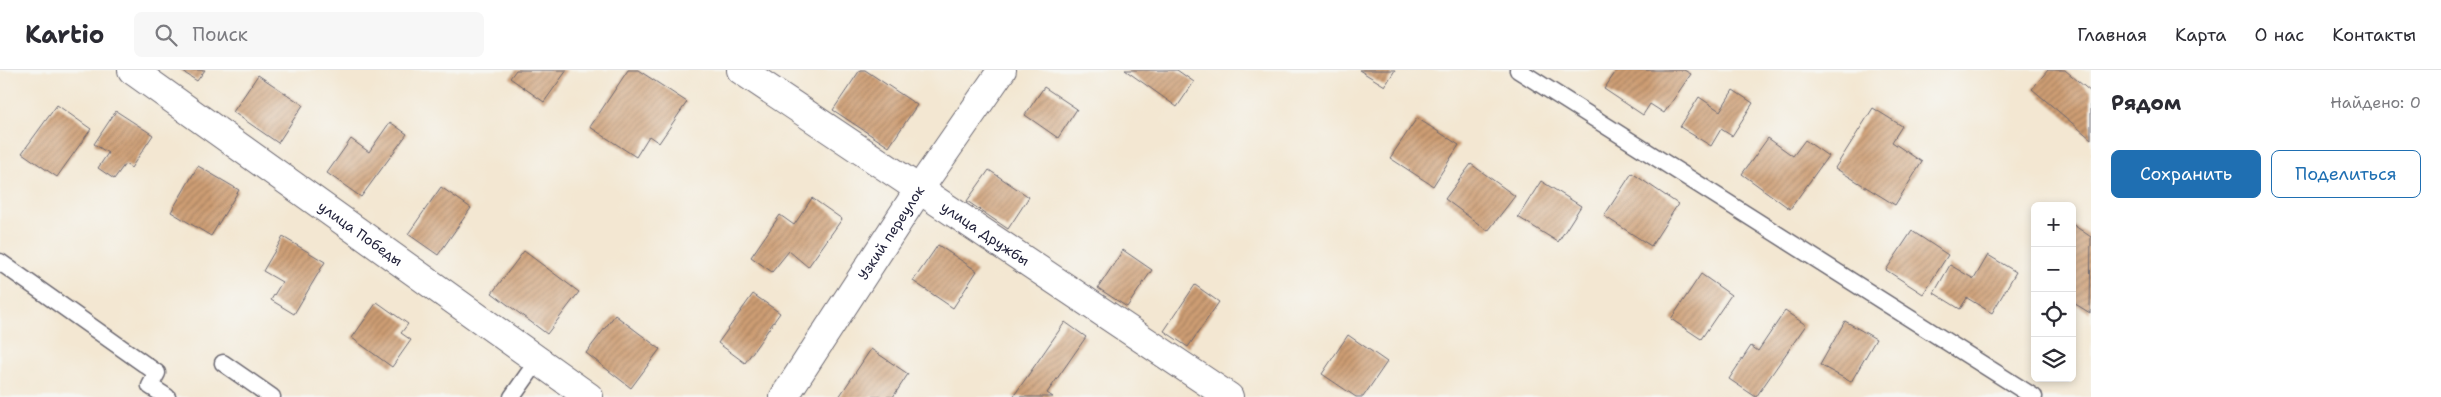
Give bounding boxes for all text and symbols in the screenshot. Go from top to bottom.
search box [134,12,484,57]
text: Kartio [25,19,104,51]
icon: search [152,21,180,49]
text: Поиск [192,22,248,47]
text: Главная [2077,23,2147,47]
text: Карта [2175,23,2227,47]
text: О нас [2255,23,2304,47]
text: Контакты [2332,23,2416,47]
text: Рядом [2111,89,2181,117]
text: Найдено: 0 [2330,92,2421,113]
button: Сохранить [2111,150,2261,198]
button: Поделиться [2271,150,2421,198]
street label: Узкий переулок [854,182,928,283]
street label: улица Победы [315,197,406,270]
street label: улица Дружбы [938,198,1033,270]
map controls [2031,202,2076,382]
button: + [2031,202,2076,247]
button: − [2031,247,2076,292]
button: locate [2031,292,2076,337]
button: layers [2031,337,2076,382]

